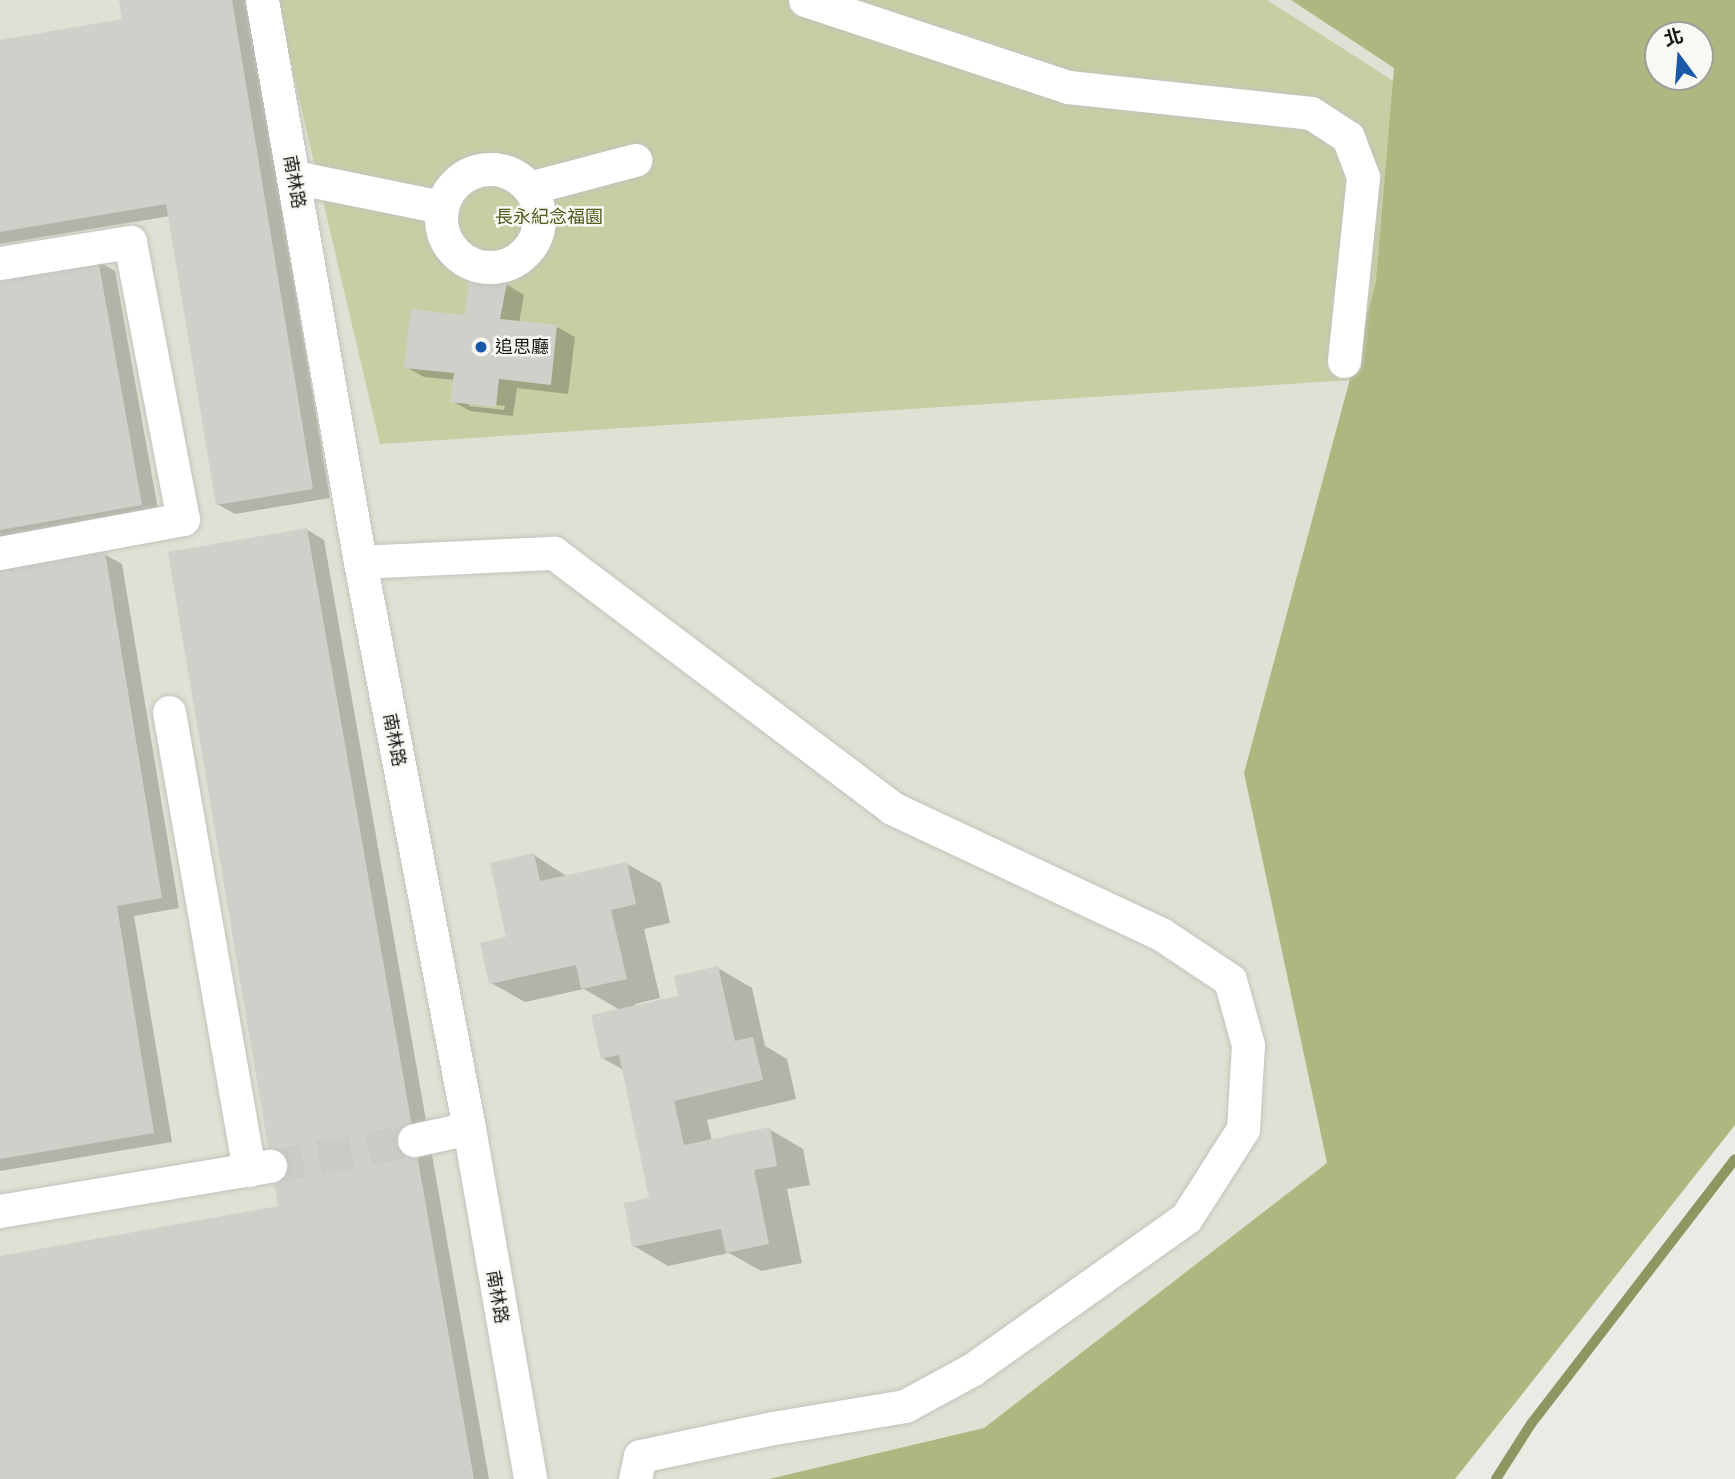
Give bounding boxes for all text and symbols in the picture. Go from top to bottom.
north arrow [1644,21,1714,91]
text: 北 [1661,24,1686,51]
street label: 南林路 [279,154,309,210]
park label: 長永紀念福園 [495,206,603,228]
place label: 追思廳 [495,336,549,358]
marker: 追思廳 [473,339,489,355]
street label: 南林路 [378,711,410,769]
street label: 南林路 [482,1269,512,1325]

